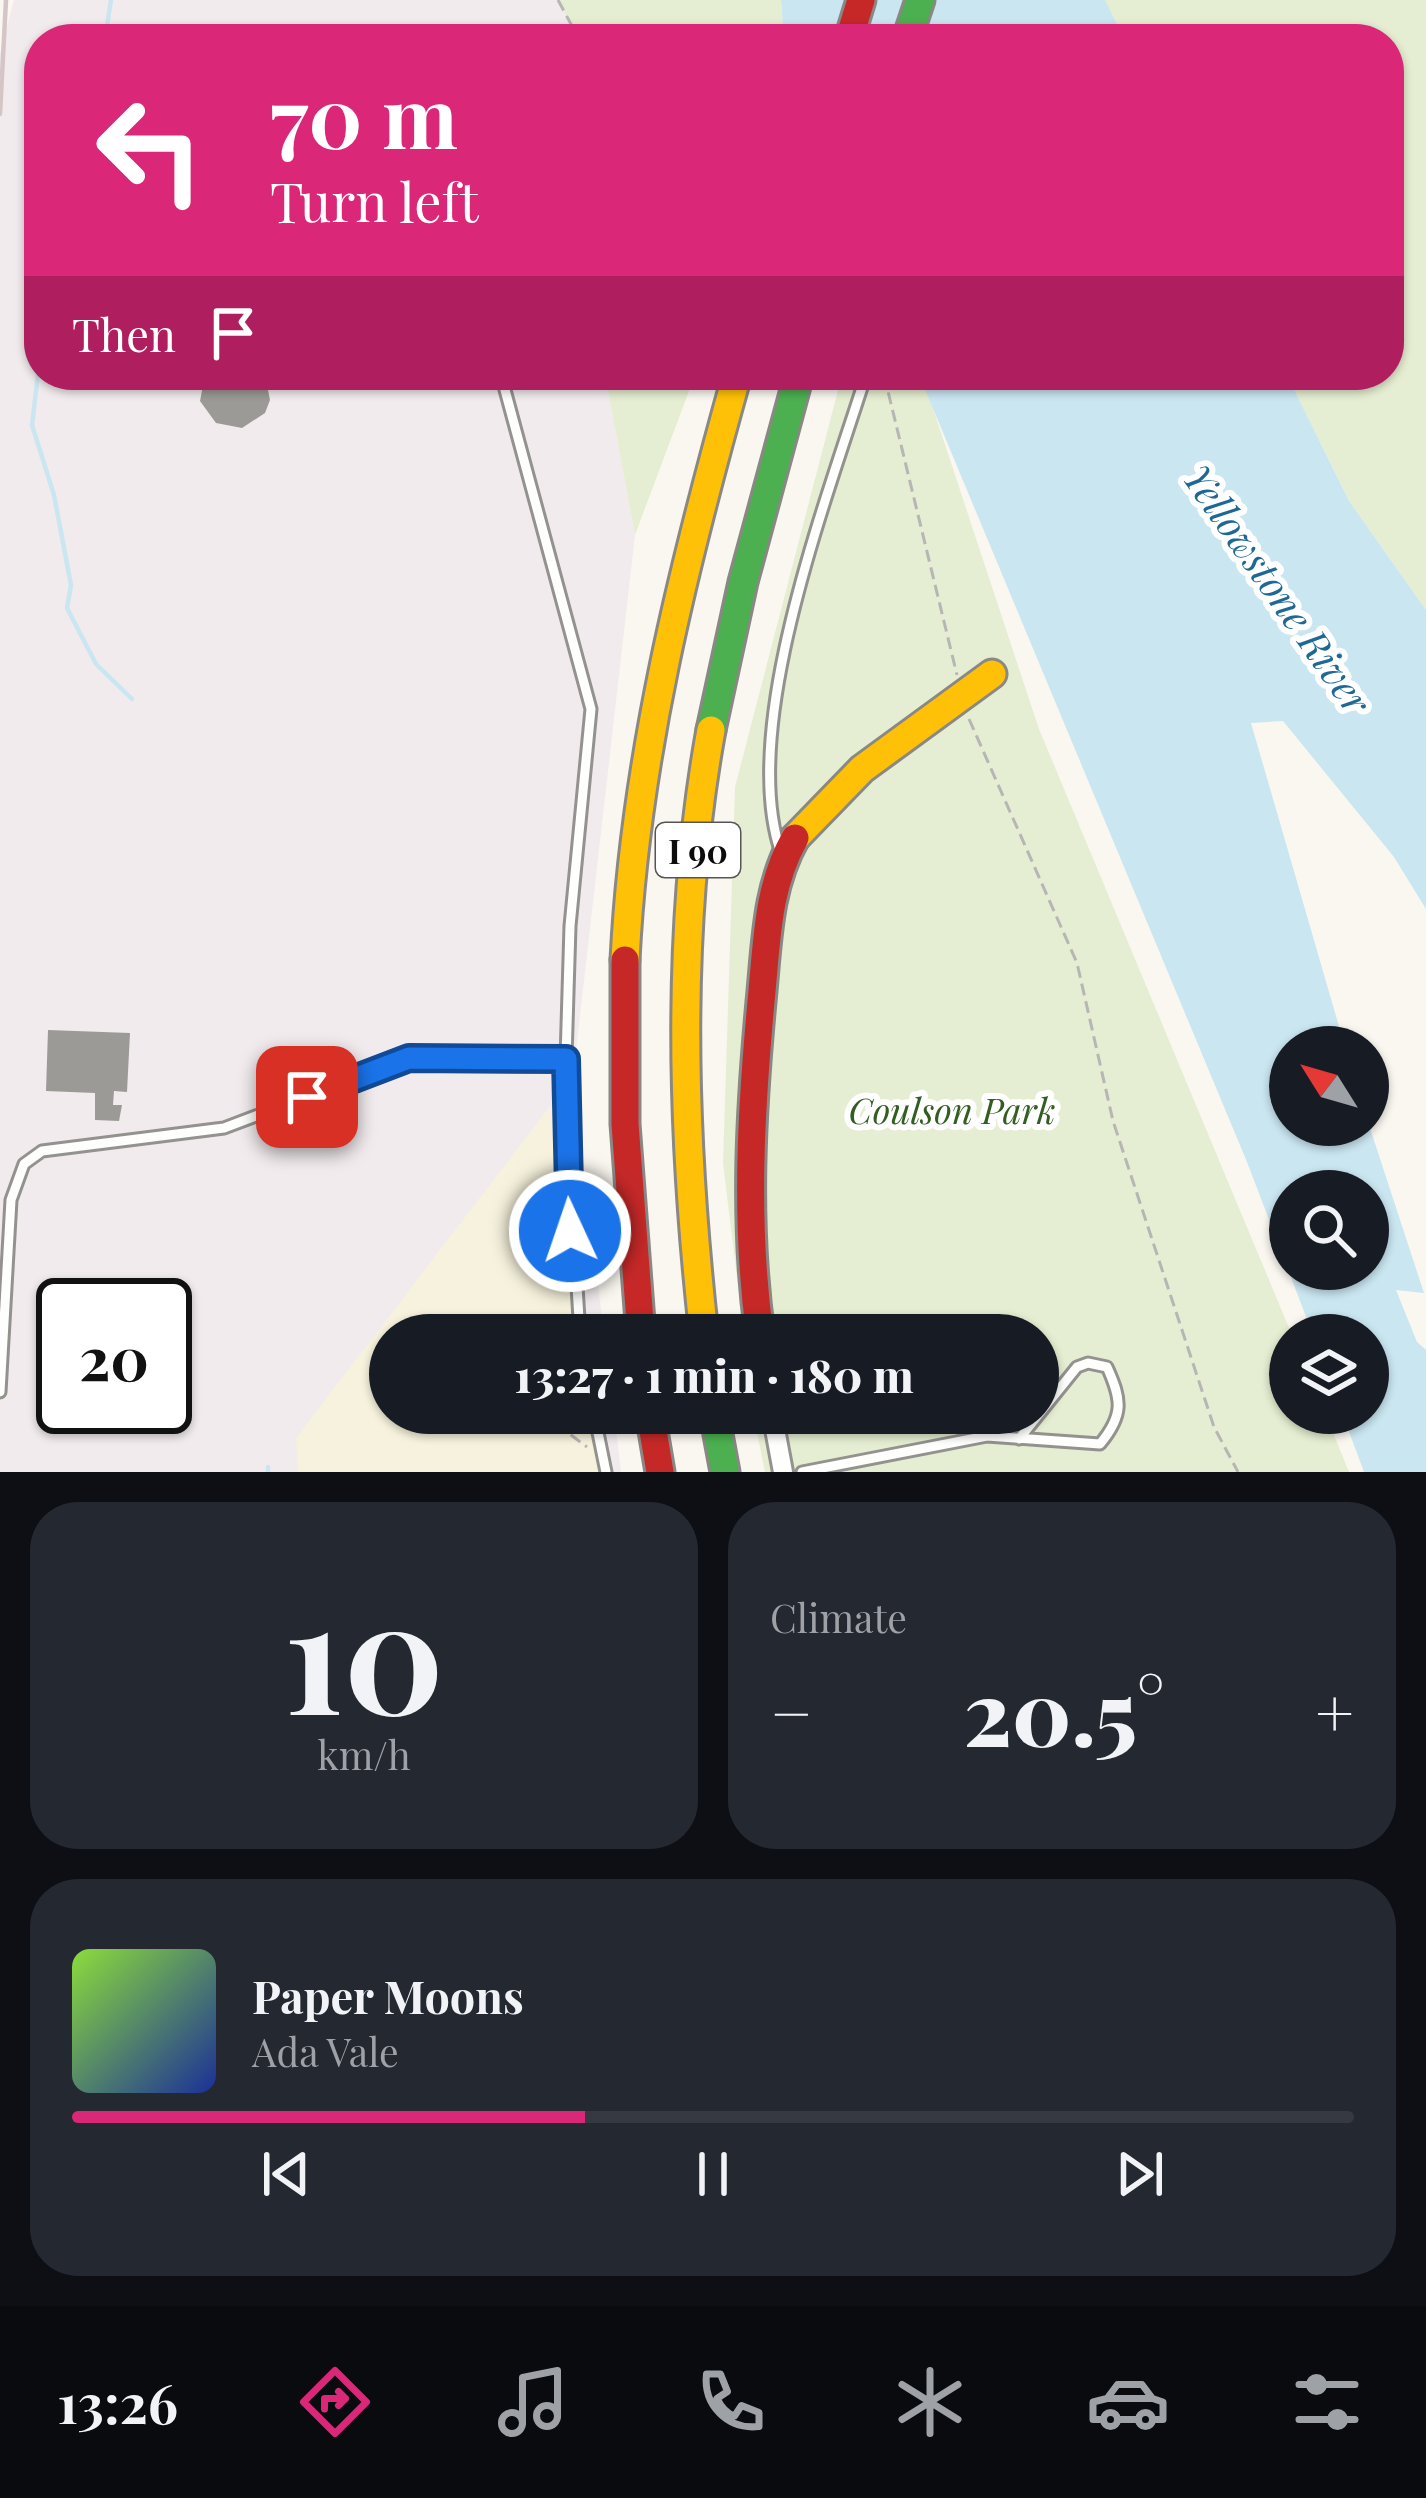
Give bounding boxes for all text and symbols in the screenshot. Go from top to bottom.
text: 70 m [270,58,458,170]
icon: left [72,72,228,228]
text: Turn left [270,165,479,237]
icon: arrive [200,300,266,366]
text: Then [72,303,176,363]
water label: Yellowstone River [1172,453,1384,724]
road number: I 90 [656,823,740,877]
north arrow [1269,1026,1389,1146]
map controls [1269,1026,1389,1434]
pin [256,1046,358,1148]
icon: arrive [274,1064,340,1130]
park label: Coulson Park [849,1085,1055,1133]
position arrow [507,1168,633,1294]
button: search [1269,1170,1389,1290]
speed limit sign: 20 [36,1278,192,1434]
button: layers [1269,1314,1389,1434]
text: 13:27 · 1 min · 180 m [514,1344,914,1404]
text: 10 [284,1546,444,1754]
text: Climate [770,1591,907,1643]
text: 20.5° [964,1650,1164,1770]
text: − [770,1667,813,1755]
text: + [1315,1667,1354,1755]
text: km/h [317,1728,411,1780]
text: Paper Moons [252,1965,524,2025]
text: Ada Vale [252,2025,399,2077]
icon: previous [253,2141,319,2207]
icon: pause [680,2141,746,2207]
icon: next [1107,2141,1173,2207]
icon: directions [293,2360,377,2444]
icon: music [491,2360,575,2444]
icon: phone [689,2360,773,2444]
icon: climate [888,2360,972,2444]
icon: car [1086,2360,1170,2444]
icon: filters [1285,2360,1369,2444]
text: 13:26 [57,2366,178,2438]

